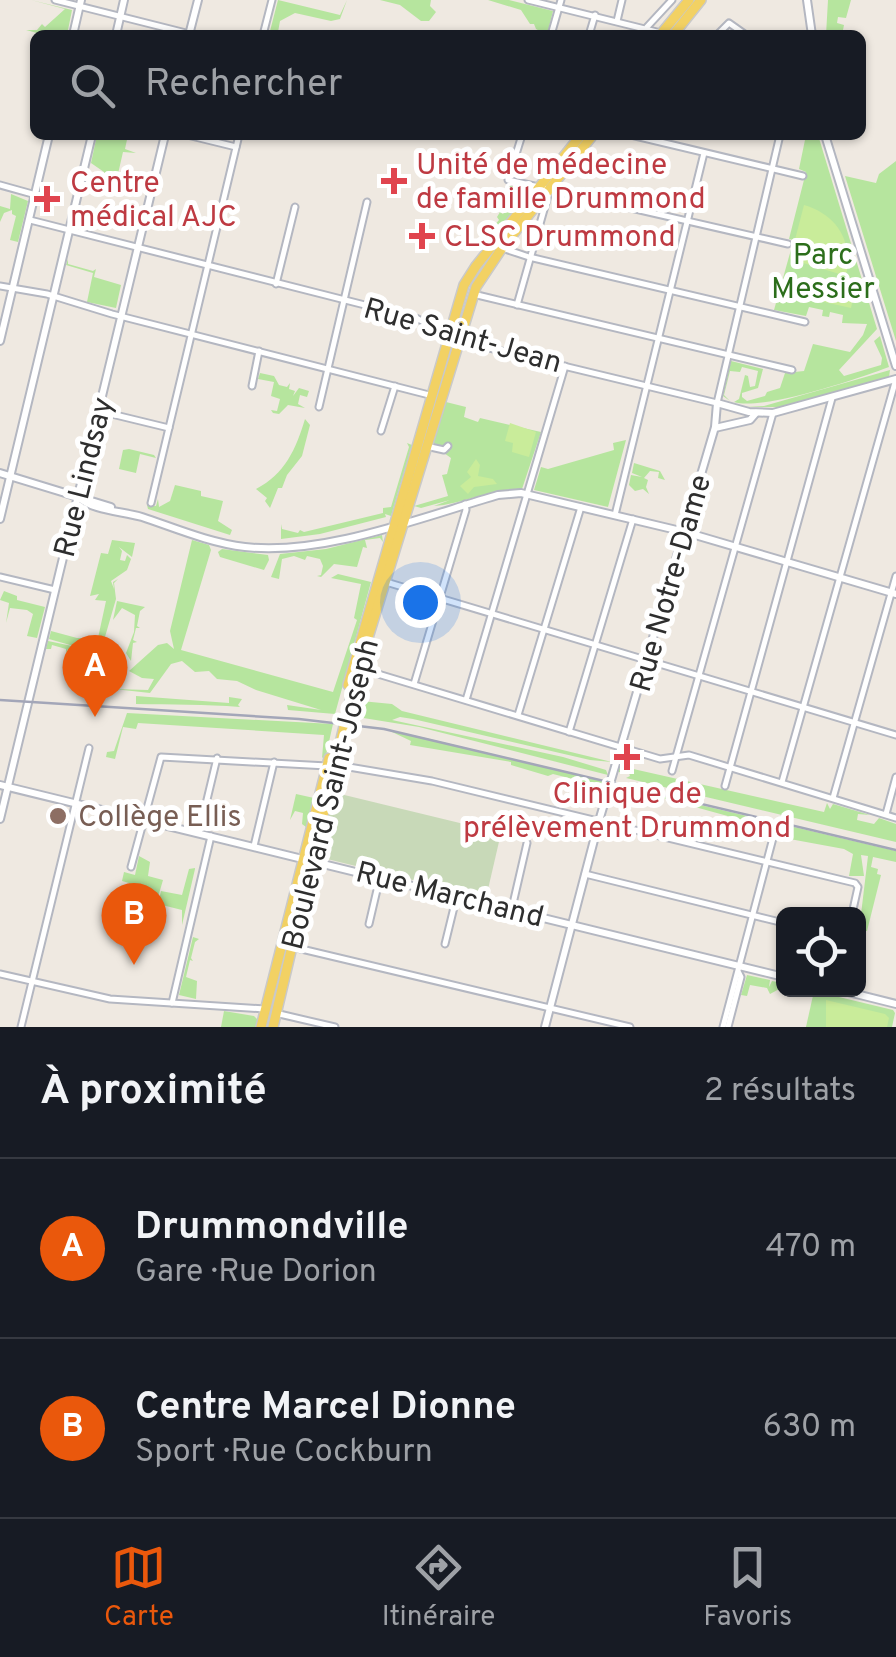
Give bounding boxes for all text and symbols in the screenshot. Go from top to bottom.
search box [30,30,866,140]
icon: search [65,58,120,113]
text: Rechercher [145,61,343,110]
place label: Unité de médecine de famille Drummond [416,148,706,219]
place label: Centre médical AJC [70,166,237,237]
marker: Unité de médecine de famille Drummond [381,168,407,194]
marker: Centre médical AJC [34,186,60,212]
place label: CLSC Drummond [444,220,676,257]
marker: CLSC Drummond [409,223,435,249]
park label: Parc Messier [771,238,875,309]
street label: Rue Saint-Jean [359,291,566,383]
street label: Rue Lindsay [48,394,123,561]
street label: Rue Notre-Dame [624,471,721,697]
your location [395,577,446,628]
pin: A [62,634,128,717]
street label: Boulevard Saint-Joseph [276,635,389,954]
marker: Clinique de prélèvement Drummond [614,744,640,770]
place label: Clinique de prélèvement Drummond [463,777,791,848]
place label: Collège Ellis [78,800,241,837]
marker: Collège Ellis [47,805,69,827]
street label: Rue Marchand [352,855,547,938]
pin: B [102,882,166,965]
map controls [776,907,866,997]
button: locate [776,907,866,997]
text: À proximité [40,1066,267,1119]
text: 2 résultats [704,1072,856,1112]
text: Drummondville [135,1204,408,1253]
text: A [61,1228,84,1268]
text: 470 m [766,1228,856,1268]
text: Gare · Rue Dorion [135,1253,377,1293]
text: Centre Marcel Dionne [135,1384,516,1433]
text: B [61,1408,84,1448]
text: 630 m [763,1408,856,1448]
text: Sport · Rue Cockburn [135,1433,433,1473]
tab: Carte [104,1540,174,1636]
tab: Itinéraire [382,1540,495,1636]
tab: Favoris [703,1540,792,1636]

